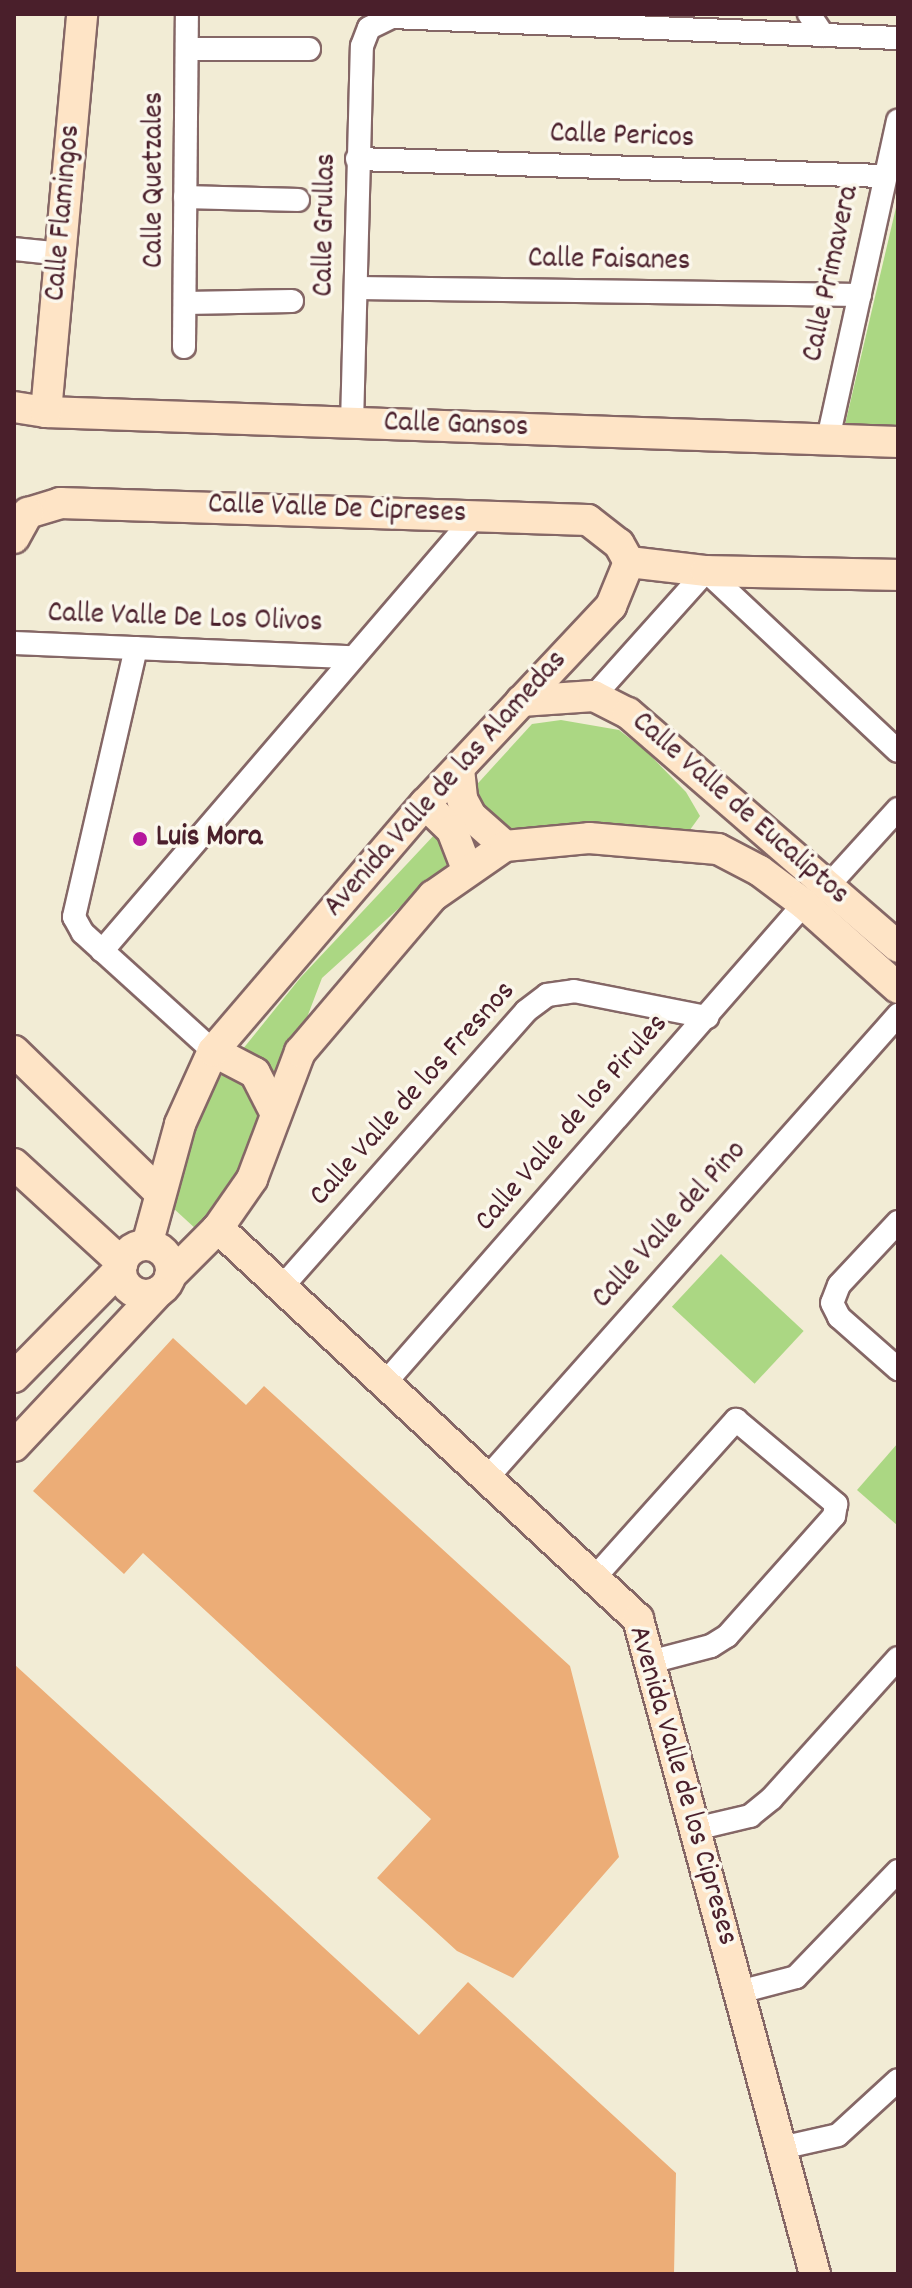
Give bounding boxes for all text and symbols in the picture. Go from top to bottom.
street label: Calle Quetzales [138,92,174,268]
street label: Calle Pericos [549,117,695,159]
street label: Calle Flamingos [39,123,91,303]
street label: Calle Grullas [308,153,346,297]
street label: Calle Primavera [797,183,869,365]
street label: Calle Faisanes [527,243,691,281]
street label: Calle Gansos [383,406,529,448]
street label: Calle Valle De Cipreses [207,488,467,534]
street label: Calle Valle De Los Olivos [47,597,323,643]
street label: Avenida Valle de las Alamedas [318,644,576,926]
street label: Calle Valle de Eucaliptos [623,706,855,914]
place label: Luis Mora [156,821,262,857]
marker: Luis Mora [131,830,149,848]
street label: Calle Valle de los Fresnos [303,975,525,1215]
street label: Calle Valle de los Pirules [469,1008,677,1240]
street label: Calle Valle del Pino [586,1135,756,1317]
street label: Avenida Valle de los Cipreses [618,1622,744,1950]

